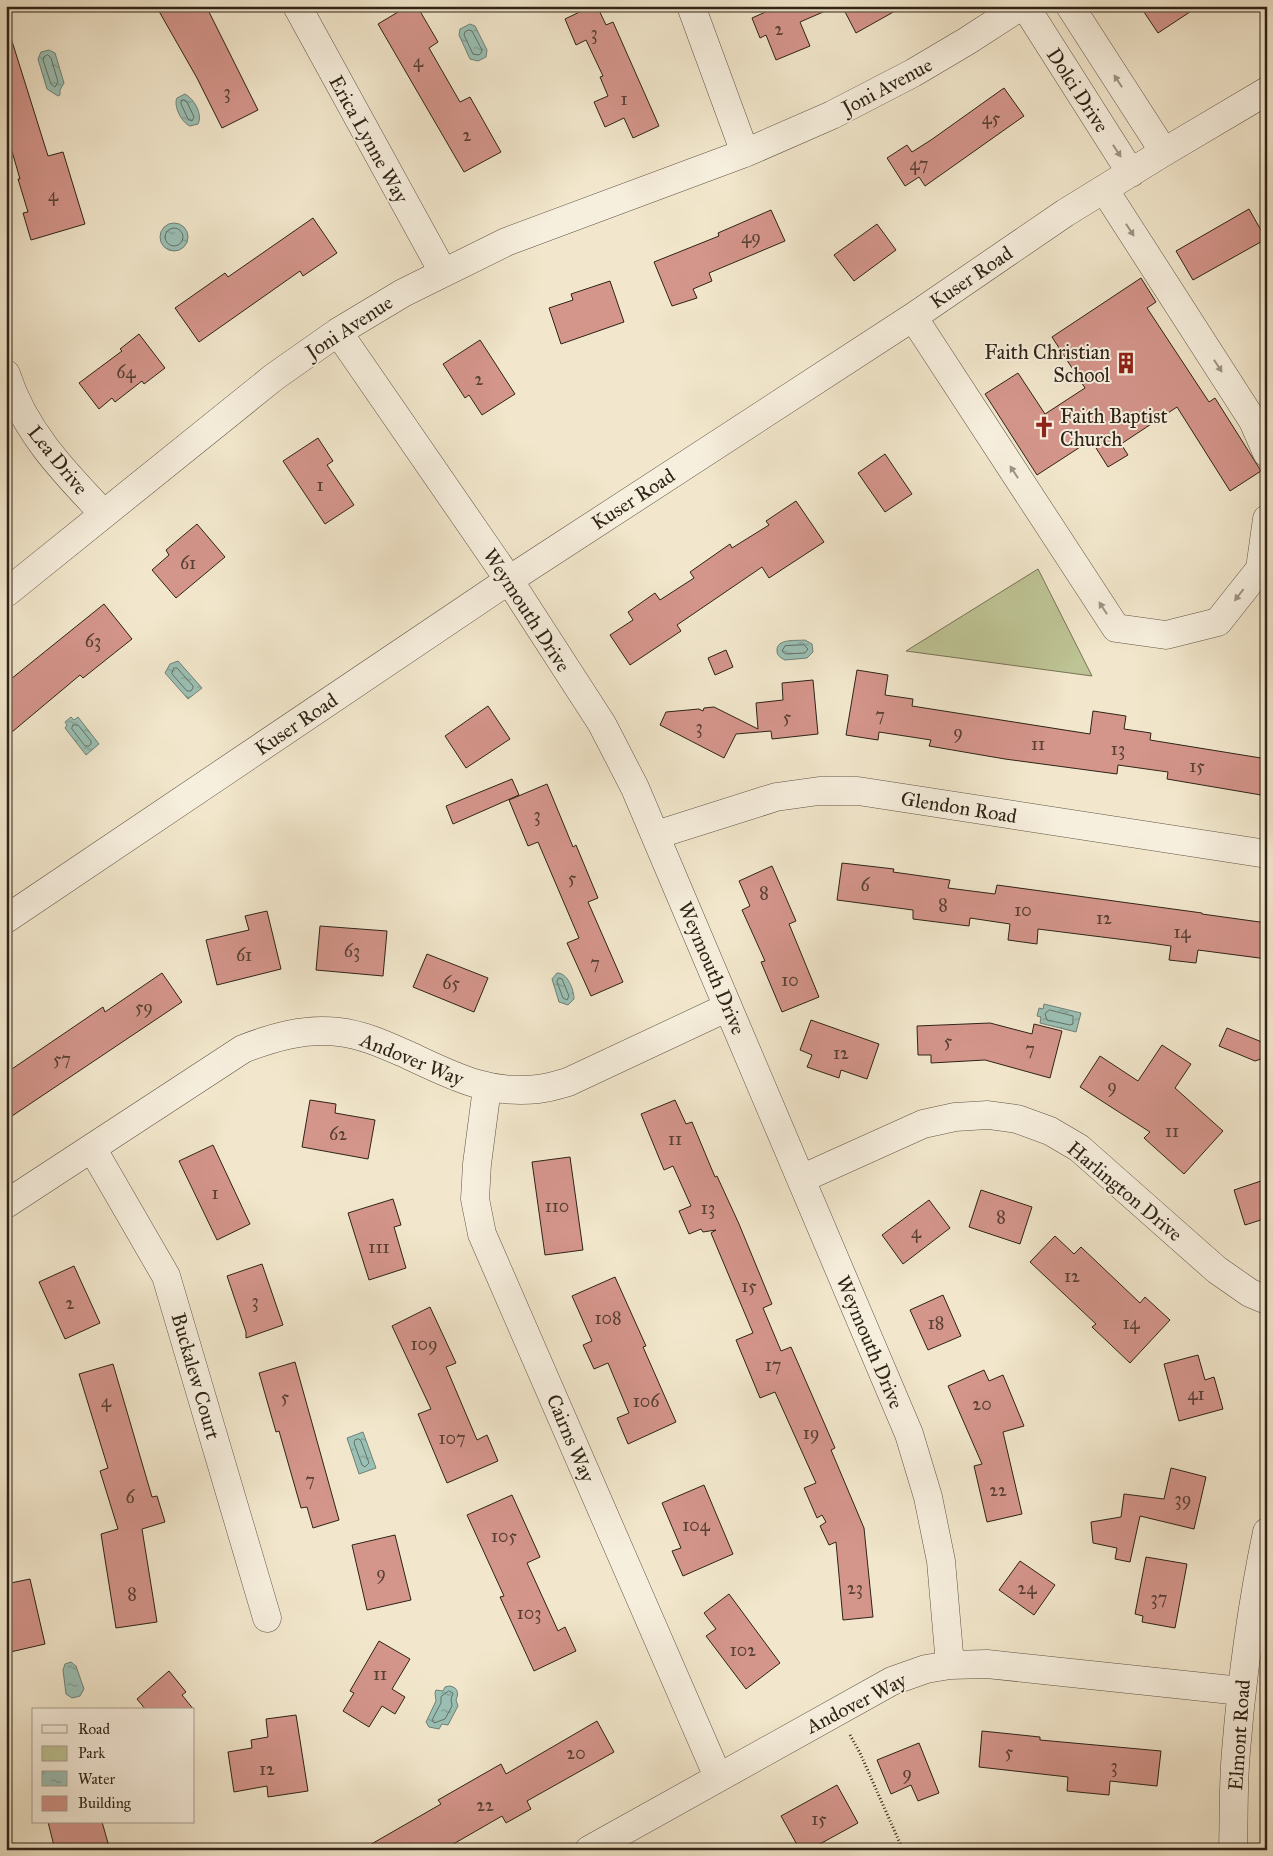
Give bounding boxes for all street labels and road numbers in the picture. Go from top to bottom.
street label: Dolci Drive [1042,43,1114,137]
street label: Joni Avenue [836,52,937,122]
street label: Erica Lynne Way [324,71,414,208]
street label: Kuser Road [925,241,1017,313]
street label: Joni Avenue [299,290,397,366]
street label: Lea Drive [23,421,93,499]
street label: Kuser Road [587,463,679,535]
street label: Weymouth Drive [478,544,576,676]
street label: Kuser Road [250,688,342,760]
street label: Glendon Road [899,786,1019,828]
street label: Weymouth Drive [673,898,751,1038]
street label: Andover Way [356,1027,468,1091]
street label: Harlington Drive [1062,1136,1187,1247]
street label: Weymouth Drive [831,1272,909,1412]
street label: Buckalew Court [167,1310,225,1442]
street label: Cairns Way [542,1390,600,1486]
street label: Andover Way [801,1667,911,1739]
street label: Elmont Road [1223,1679,1255,1791]

